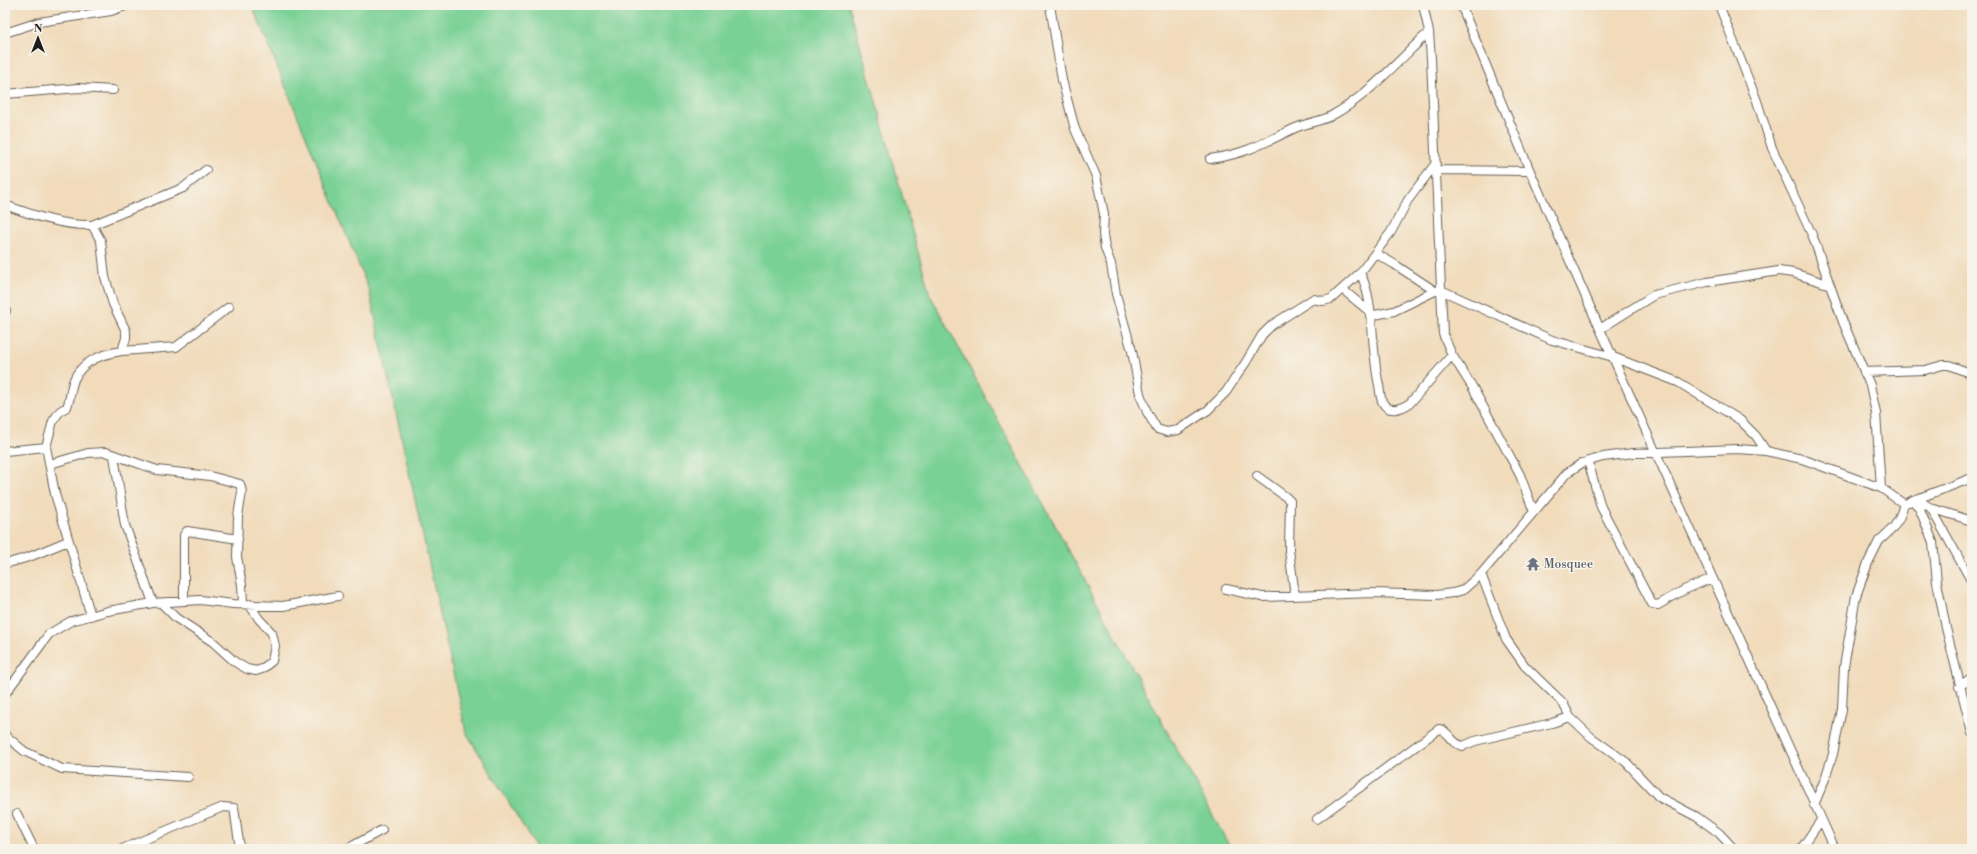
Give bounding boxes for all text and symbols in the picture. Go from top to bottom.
north arrow [18,18,58,58]
text: N [34,22,43,36]
temple icon: Mosquee [1525,556,1541,572]
place label: Mosquee [1544,557,1593,572]

